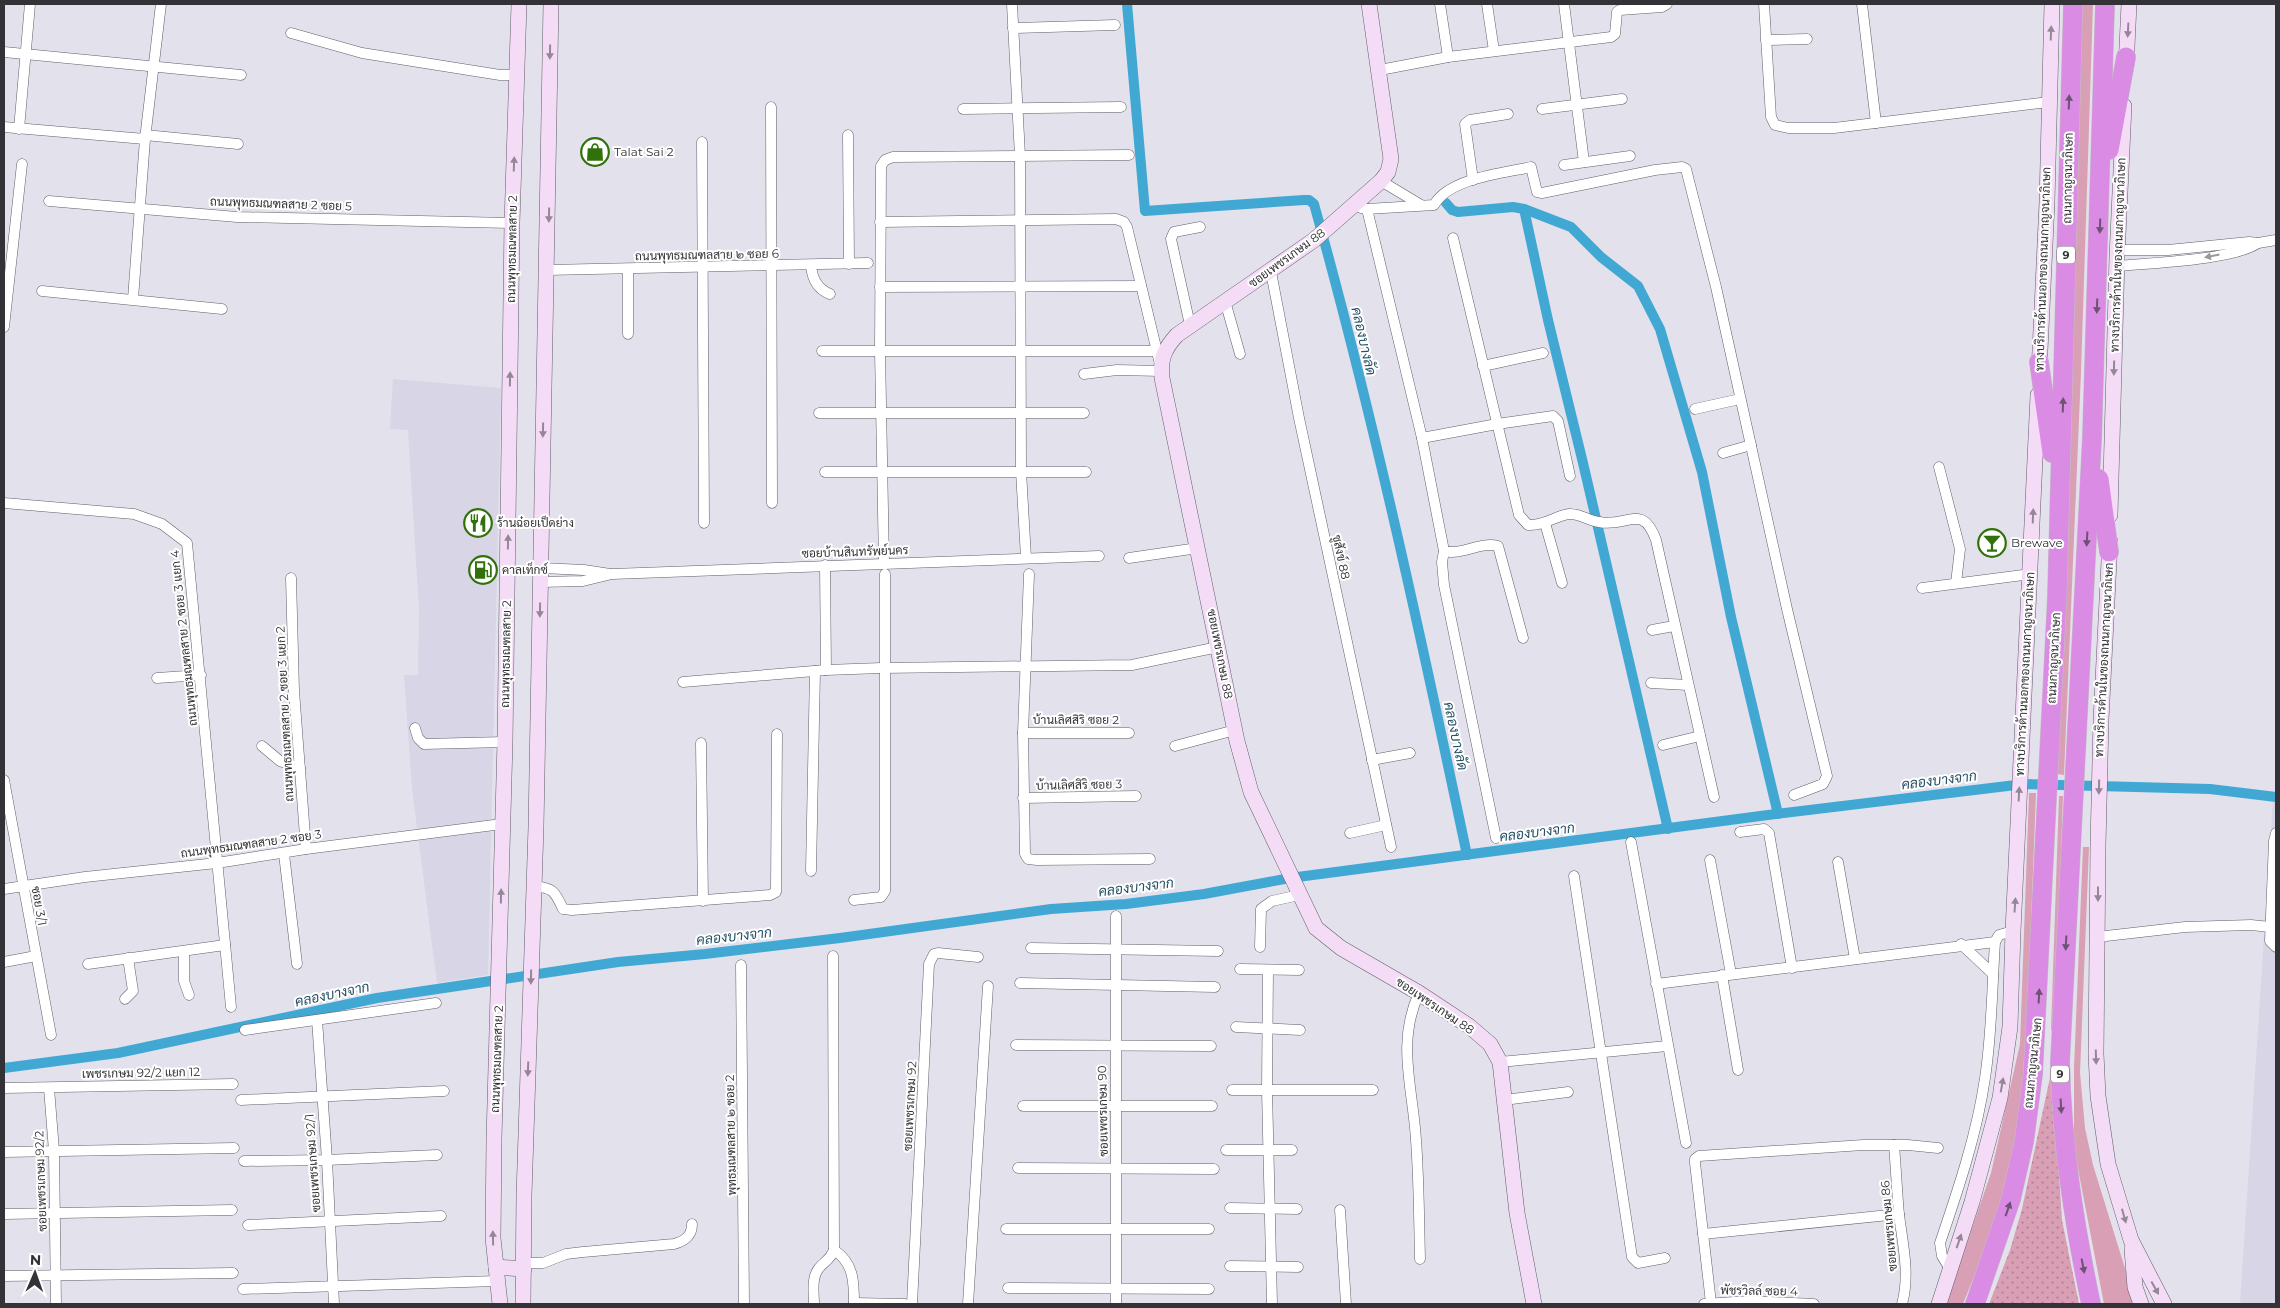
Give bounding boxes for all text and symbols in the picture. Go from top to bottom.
one-way arrow [2123,23,2131,39]
one-way arrow [2047,25,2055,41]
one-way arrow [546,45,554,61]
one-way arrow [2066,94,2074,110]
street label: ถนนกาญจนาภิเษก [2059,132,2076,224]
shop icon: Talat Sai 2 [580,137,610,167]
place label: Talat Sai 2 [614,144,674,159]
one-way arrow [510,156,518,172]
street label: ทางบริการด้านในของถนนกาญจนาภิเษก [2107,157,2128,353]
street label: ทางบริการด้านนอกของถนนกาญจนาภิเษก [2031,167,2054,371]
street label: ถนนพุทธมณฑลสาย 2 ซอย 5 [210,194,352,215]
street label: ถนนพุทธมณฑลสาย 2 [503,195,522,303]
one-way arrow [544,207,552,223]
one-way arrow [2095,219,2103,235]
street label: ซอยเพชรเกษม 88 [1245,224,1328,291]
street label: ถนนพุทธมณฑลสาย ๒ ซอย 6 [635,246,779,265]
road number: 9 [2057,246,2075,264]
one-way arrow [2204,252,2219,260]
one-way arrow [2093,298,2101,314]
water label: คลองบางลัด [1347,305,1381,377]
one-way arrow [2109,360,2117,376]
one-way arrow [506,371,514,387]
one-way arrow [2059,397,2067,413]
one-way arrow [539,422,547,438]
restaurant icon: ร้านฉ๋อยเป็ดย่าง [463,508,493,538]
one-way arrow [2029,508,2037,524]
place label: ร้านฉ๋อยเป็ดย่าง [497,515,574,530]
bar icon: Brewave [1977,528,2007,558]
one-way arrow [2082,532,2090,548]
one-way arrow [504,533,512,549]
street label: ชูสังข์ 88 [1328,533,1354,581]
place label: Brewave [2011,535,2063,550]
street label: ซอยบ้านสินทรัพย์นคร [801,542,909,561]
street label: ถนนพุทธมณฑลสาย 2 ซอย 3 แยก 4 [167,549,202,727]
fuel station icon: คาลเท็กซ์ [468,555,498,585]
place label: คาลเท็กซ์ [502,561,548,577]
street label: ทางบริการด้านในของถนนกาญจนาภิเษก [2091,562,2116,758]
street label: ทางบริการด้านนอกของถนนกาญจนาภิเษก [2012,572,2037,776]
street label: ถนนพุทธมณฑลสาย 2 [497,600,516,708]
one-way arrow [536,602,544,618]
street label: ซอยเพชรเกษม 88 [1204,608,1237,700]
street label: ถนนกาญจนาภิเษก [2044,612,2063,704]
street label: ถนนพุทธมณฑลสาย 2 ซอย 3 แยก 2 [272,626,299,802]
water label: คลองบางลัด [1440,700,1472,772]
street label: บ้านเลิศสิริ ซอย 2 [1033,712,1119,727]
water label: คลองบางจาก [1900,766,1978,794]
street label: บ้านเลิศสิริ ซอย 3 [1036,776,1122,793]
one-way arrow [2095,779,2103,795]
one-way arrow [2016,786,2024,802]
water label: คลองบางจาก [1498,818,1576,846]
street label: ถนนพุทธมณฑลสาย 2 ซอย 3 [180,826,323,863]
water label: คลองบางจาก [1097,873,1175,901]
street label: ซอย 3/1 [29,885,50,927]
one-way arrow [2094,886,2102,902]
one-way arrow [497,888,505,904]
one-way arrow [2011,897,2019,913]
water label: คลองบางจาก [695,923,773,949]
one-way arrow [2062,936,2070,952]
one-way arrow [527,969,535,985]
street label: ซอยเพชรเกษม 88 [1393,974,1478,1038]
water label: คลองบางจาก [293,977,371,1011]
one-way arrow [2035,988,2043,1004]
street label: ถนนพุทธมณฑลสาย 2 [487,1005,508,1113]
street label: ถนนกาญจนาภิเษก [2020,1017,2045,1109]
one-way arrow [2092,1049,2100,1065]
street label: ซอยเพชรเกษม 92 [900,1060,919,1151]
one-way arrow [524,1061,532,1077]
street label: เพชรเกษม 92/2 แยก 12 [82,1064,200,1081]
street label: ซอยเพชรเกษม 90 [1094,1065,1111,1157]
road number: 9 [2051,1066,2069,1082]
street label: พุทธมณฑลสาย ๒ ซอย 2 [722,1074,741,1196]
one-way arrow [1999,1076,2007,1092]
one-way arrow [2057,1098,2065,1114]
street label: ซอยเพชรเกษม 92/1 [302,1113,323,1213]
street label: ซอยเพชรเกษม 92/2 [31,1130,50,1232]
street label: ซอยเพชรเกษม 86 [1877,1180,1900,1272]
one-way arrow [2005,1201,2012,1216]
one-way arrow [2120,1208,2128,1223]
one-way arrow [489,1230,497,1246]
one-way arrow [1956,1234,1963,1249]
north arrow [10,1248,60,1298]
text: N [29,1251,41,1269]
one-way arrow [2079,1259,2087,1274]
one-way arrow [2151,1281,2159,1295]
street label: พัชรวิลล์ ซอย 4 [1720,1282,1798,1299]

